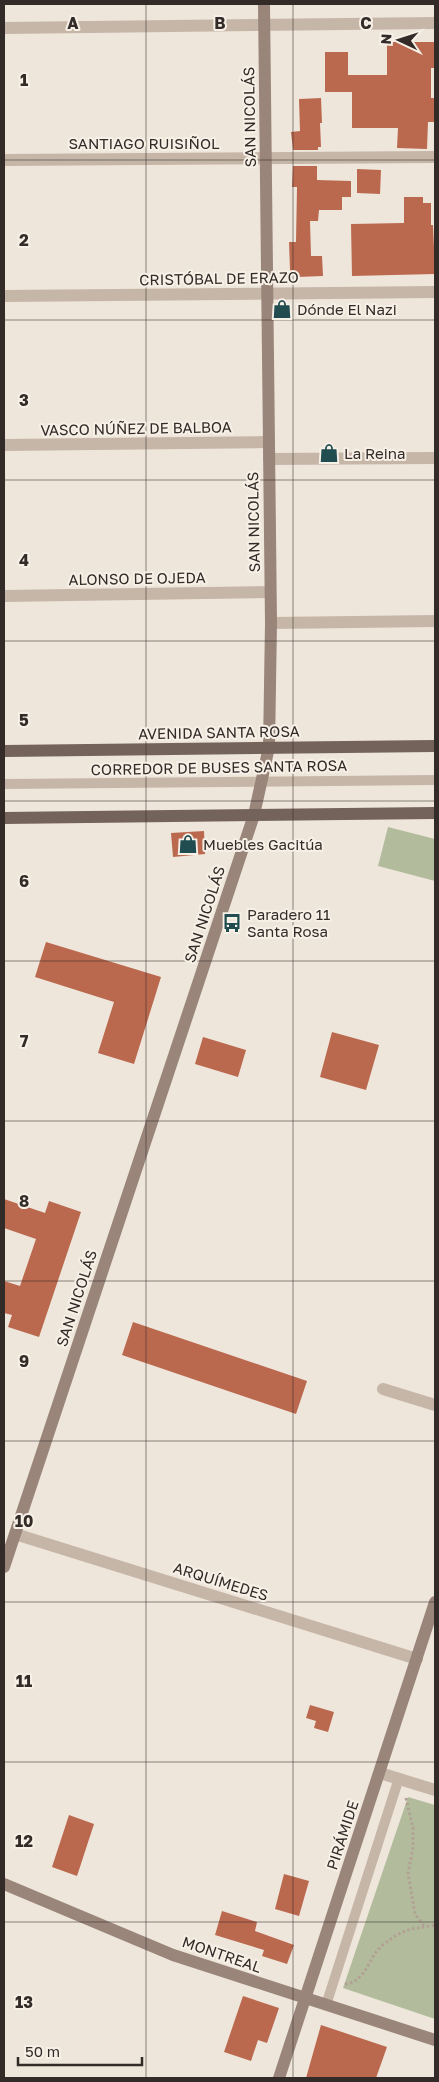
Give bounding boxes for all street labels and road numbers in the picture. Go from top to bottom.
street label: SAN NICOLÁS [239,67,259,167]
street label: SANTIAGO RUISIÑOL [68,134,220,152]
street label: CRISTÓBAL DE ERAZO [139,268,299,288]
street label: VASCO NÚÑEZ DE BALBOA [40,417,232,439]
street label: SAN NICOLÁS [243,472,263,572]
street label: ALONSO DE OJEDA [68,568,206,588]
street label: AVENIDA SANTA ROSA [138,722,300,742]
street label: CORREDOR DE BUSES SANTA ROSA [91,756,347,778]
street label: SAN NICOLÁS [180,863,228,965]
street label: SAN NICOLÁS [52,1247,100,1349]
street label: ARQUÍMEDES [171,1558,271,1604]
street label: PIRÁMIDE [322,1798,362,1872]
street label: MONTREAL [180,1932,264,1976]

